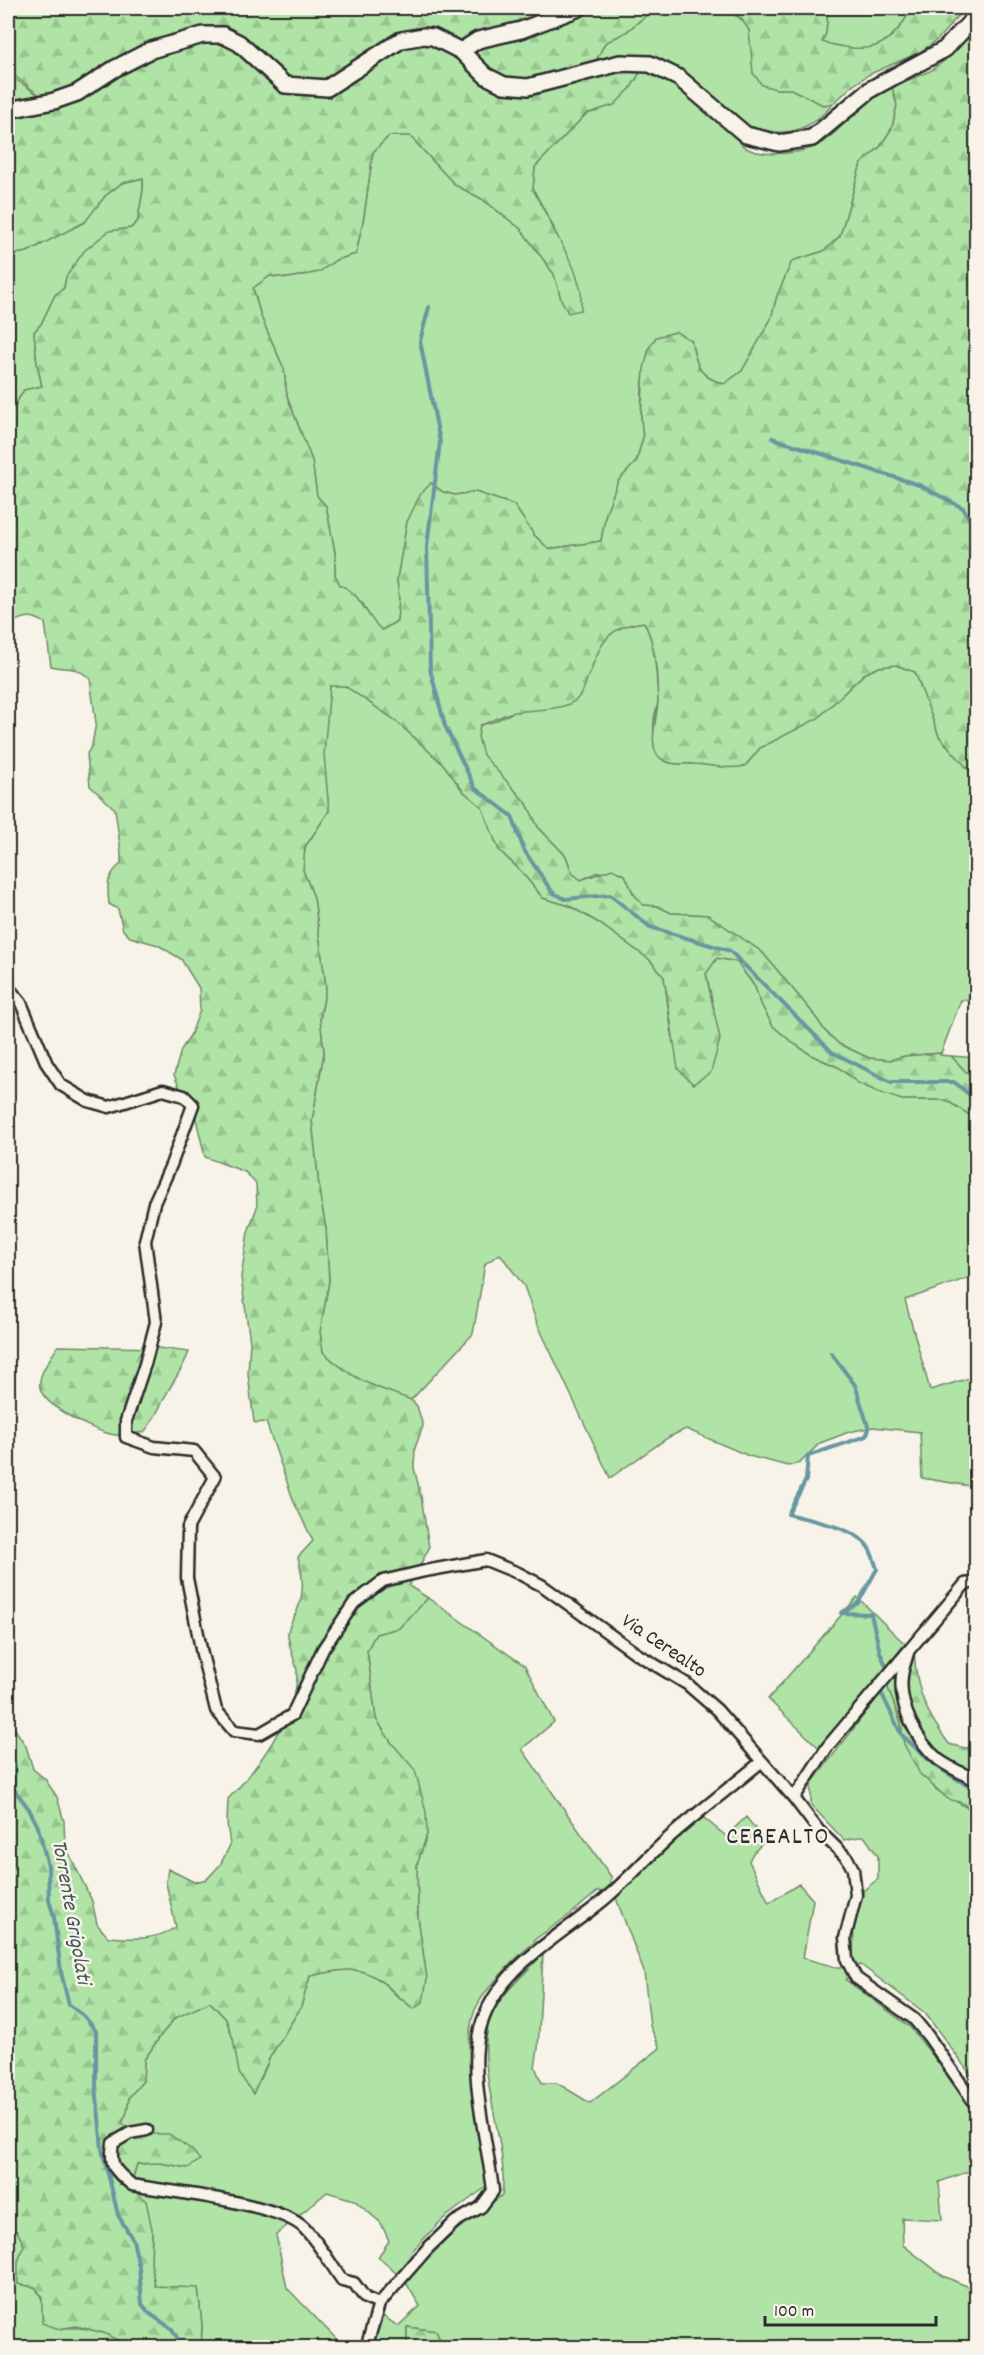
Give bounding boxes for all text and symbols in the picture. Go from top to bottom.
street label: Via Cerealto [614,1607,712,1687]
district label: CEREALTO [726,1821,830,1855]
water label: Torrente Grigolati [42,1837,98,1990]
scale bar [765,2289,936,2327]
text: 100 m [774,2300,814,2325]

